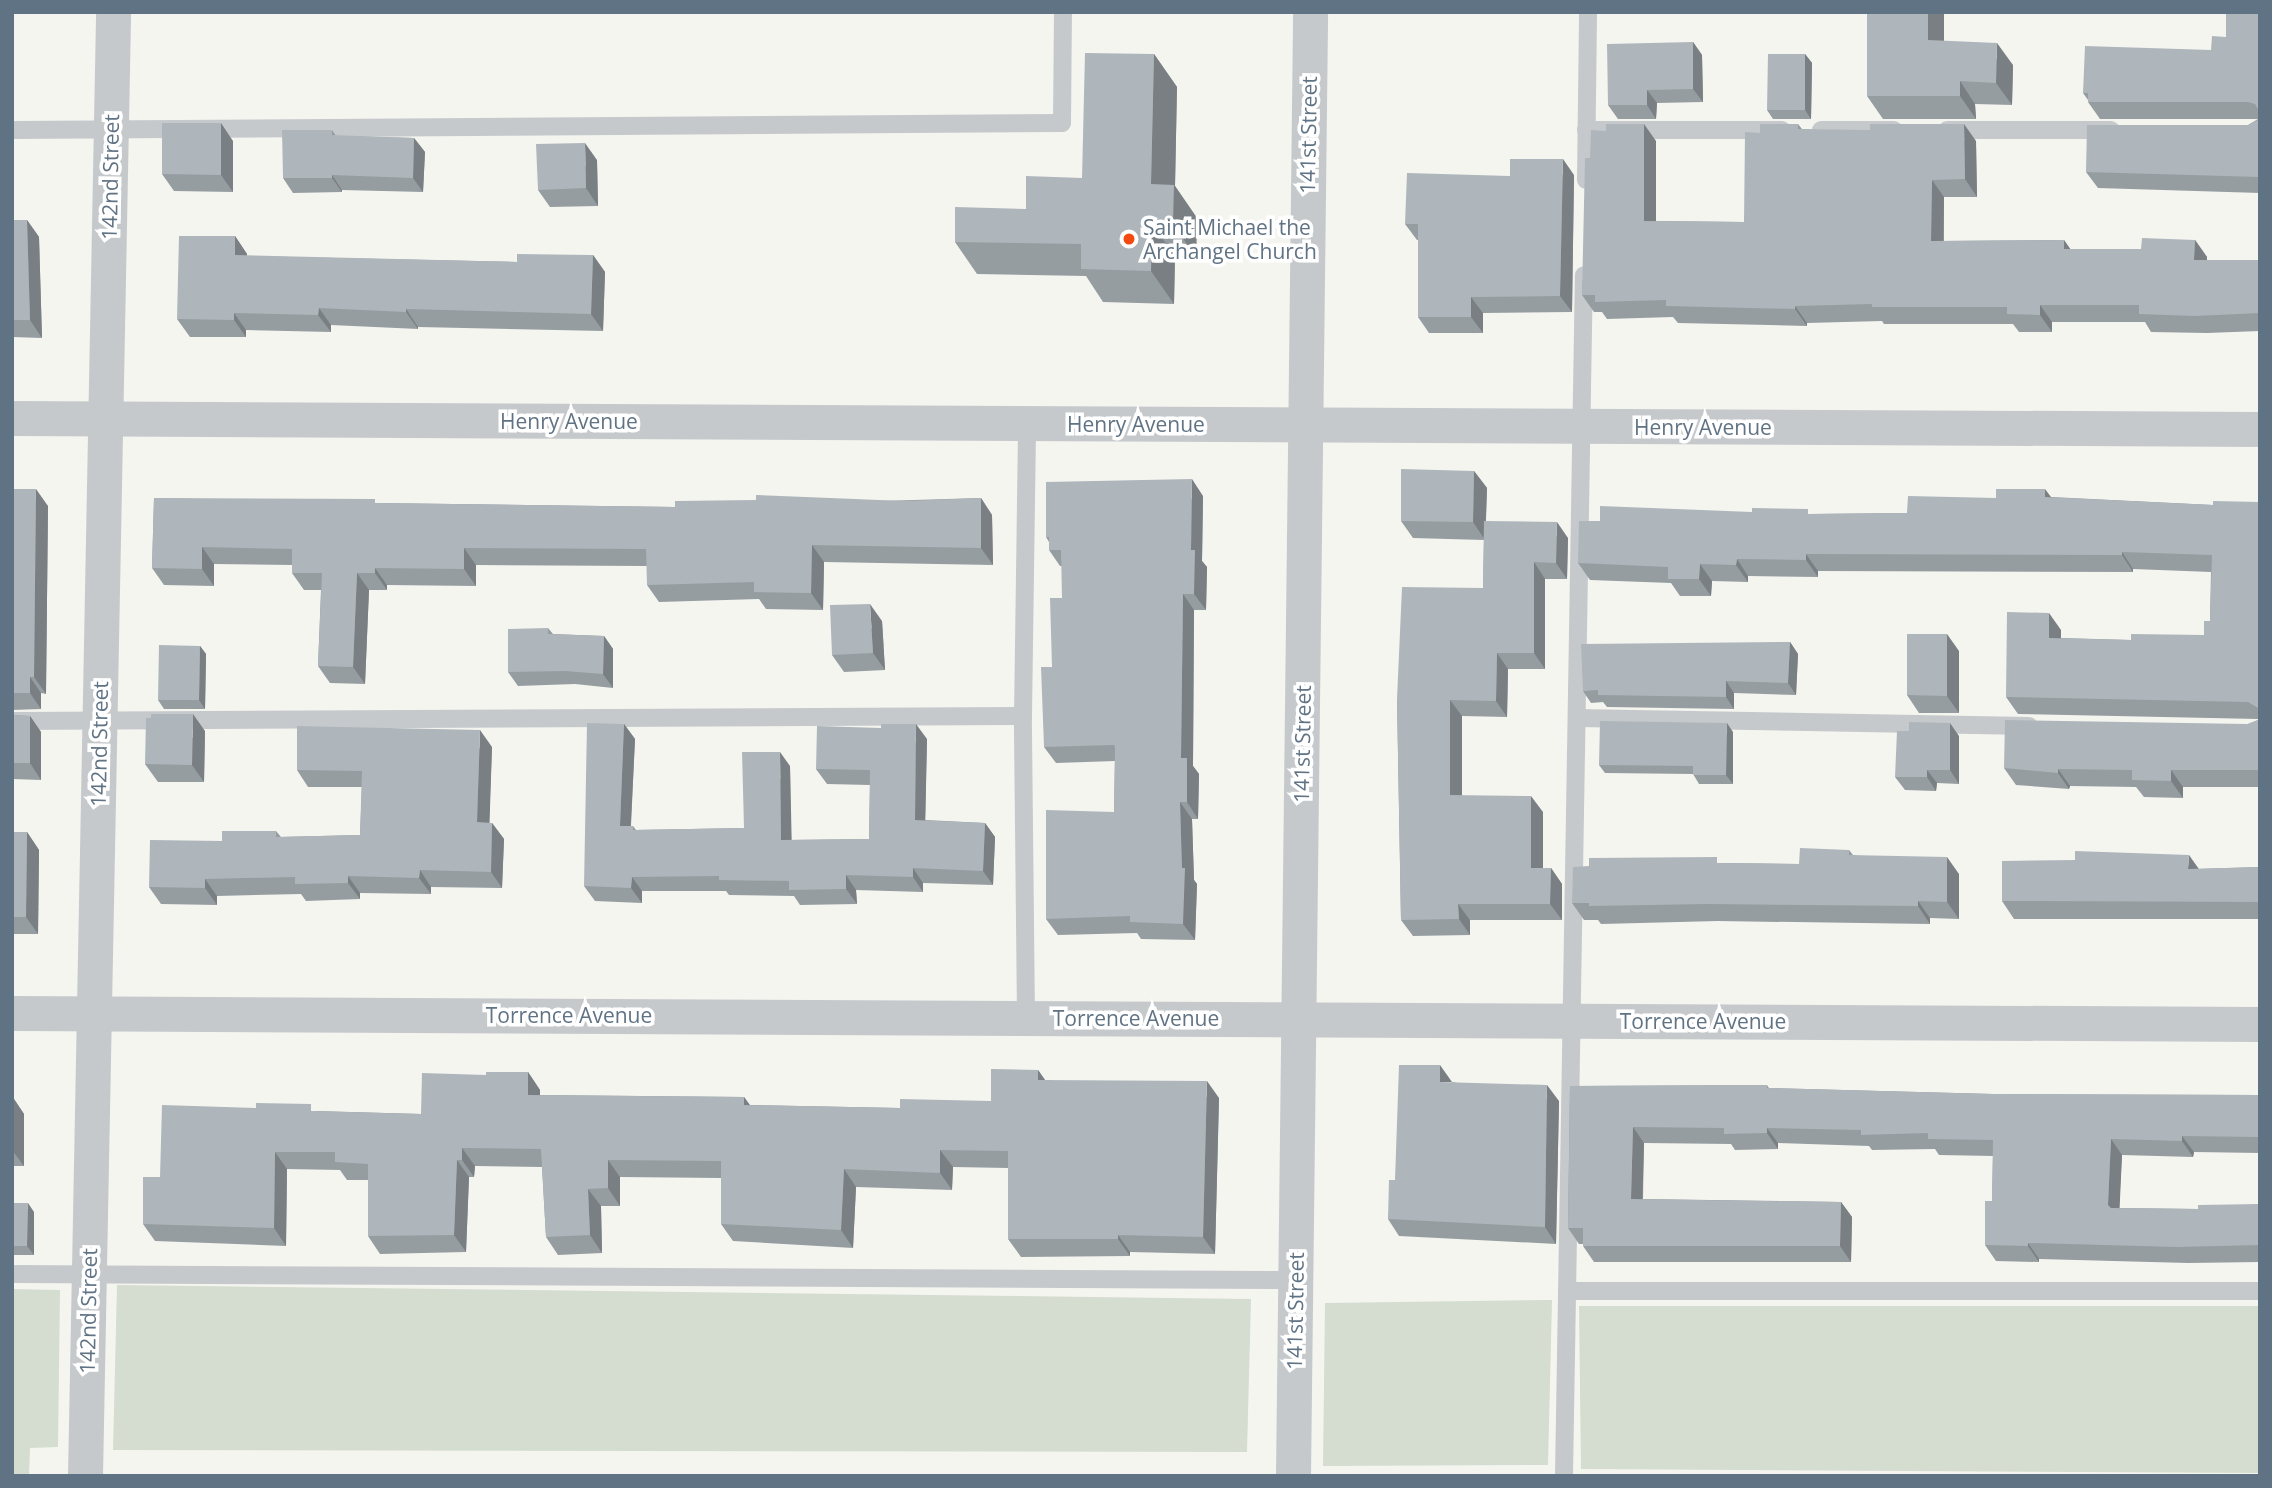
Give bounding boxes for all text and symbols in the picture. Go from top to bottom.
street label: 141st Street [1294,76,1322,194]
street label: 142nd Street [96,114,124,240]
place label: Saint Michael the Archangel Church [1143,214,1317,264]
marker: Saint Michael the Archangel Church [1121,231,1137,247]
street label: Henry Avenue [500,408,638,434]
street label: Henry Avenue [1067,411,1205,437]
street label: Henry Avenue [1634,414,1772,440]
street label: 142nd Street [85,681,113,807]
street label: 141st Street [1288,685,1316,803]
street label: Torrence Avenue [486,1002,652,1028]
street label: Torrence Avenue [1053,1005,1219,1031]
street label: Torrence Avenue [1620,1008,1786,1034]
street label: 142nd Street [74,1248,102,1374]
street label: 141st Street [1281,1252,1309,1370]

